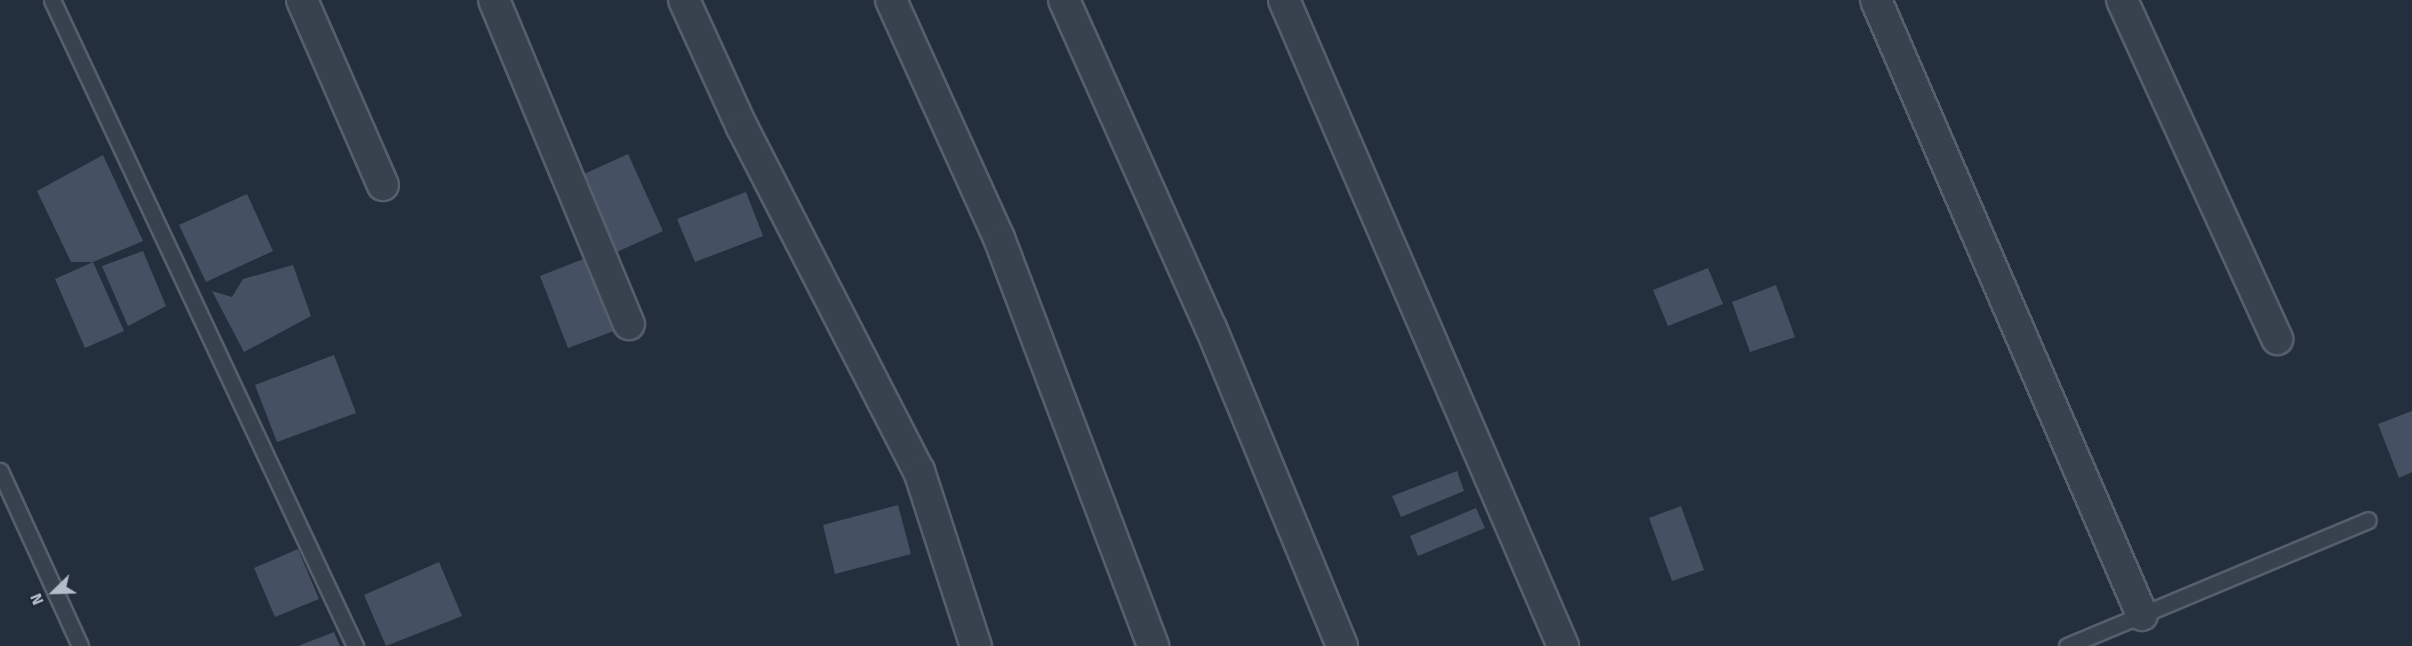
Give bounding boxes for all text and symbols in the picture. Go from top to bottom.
north arrow [24,562,84,622]
text: N [26,591,48,608]

